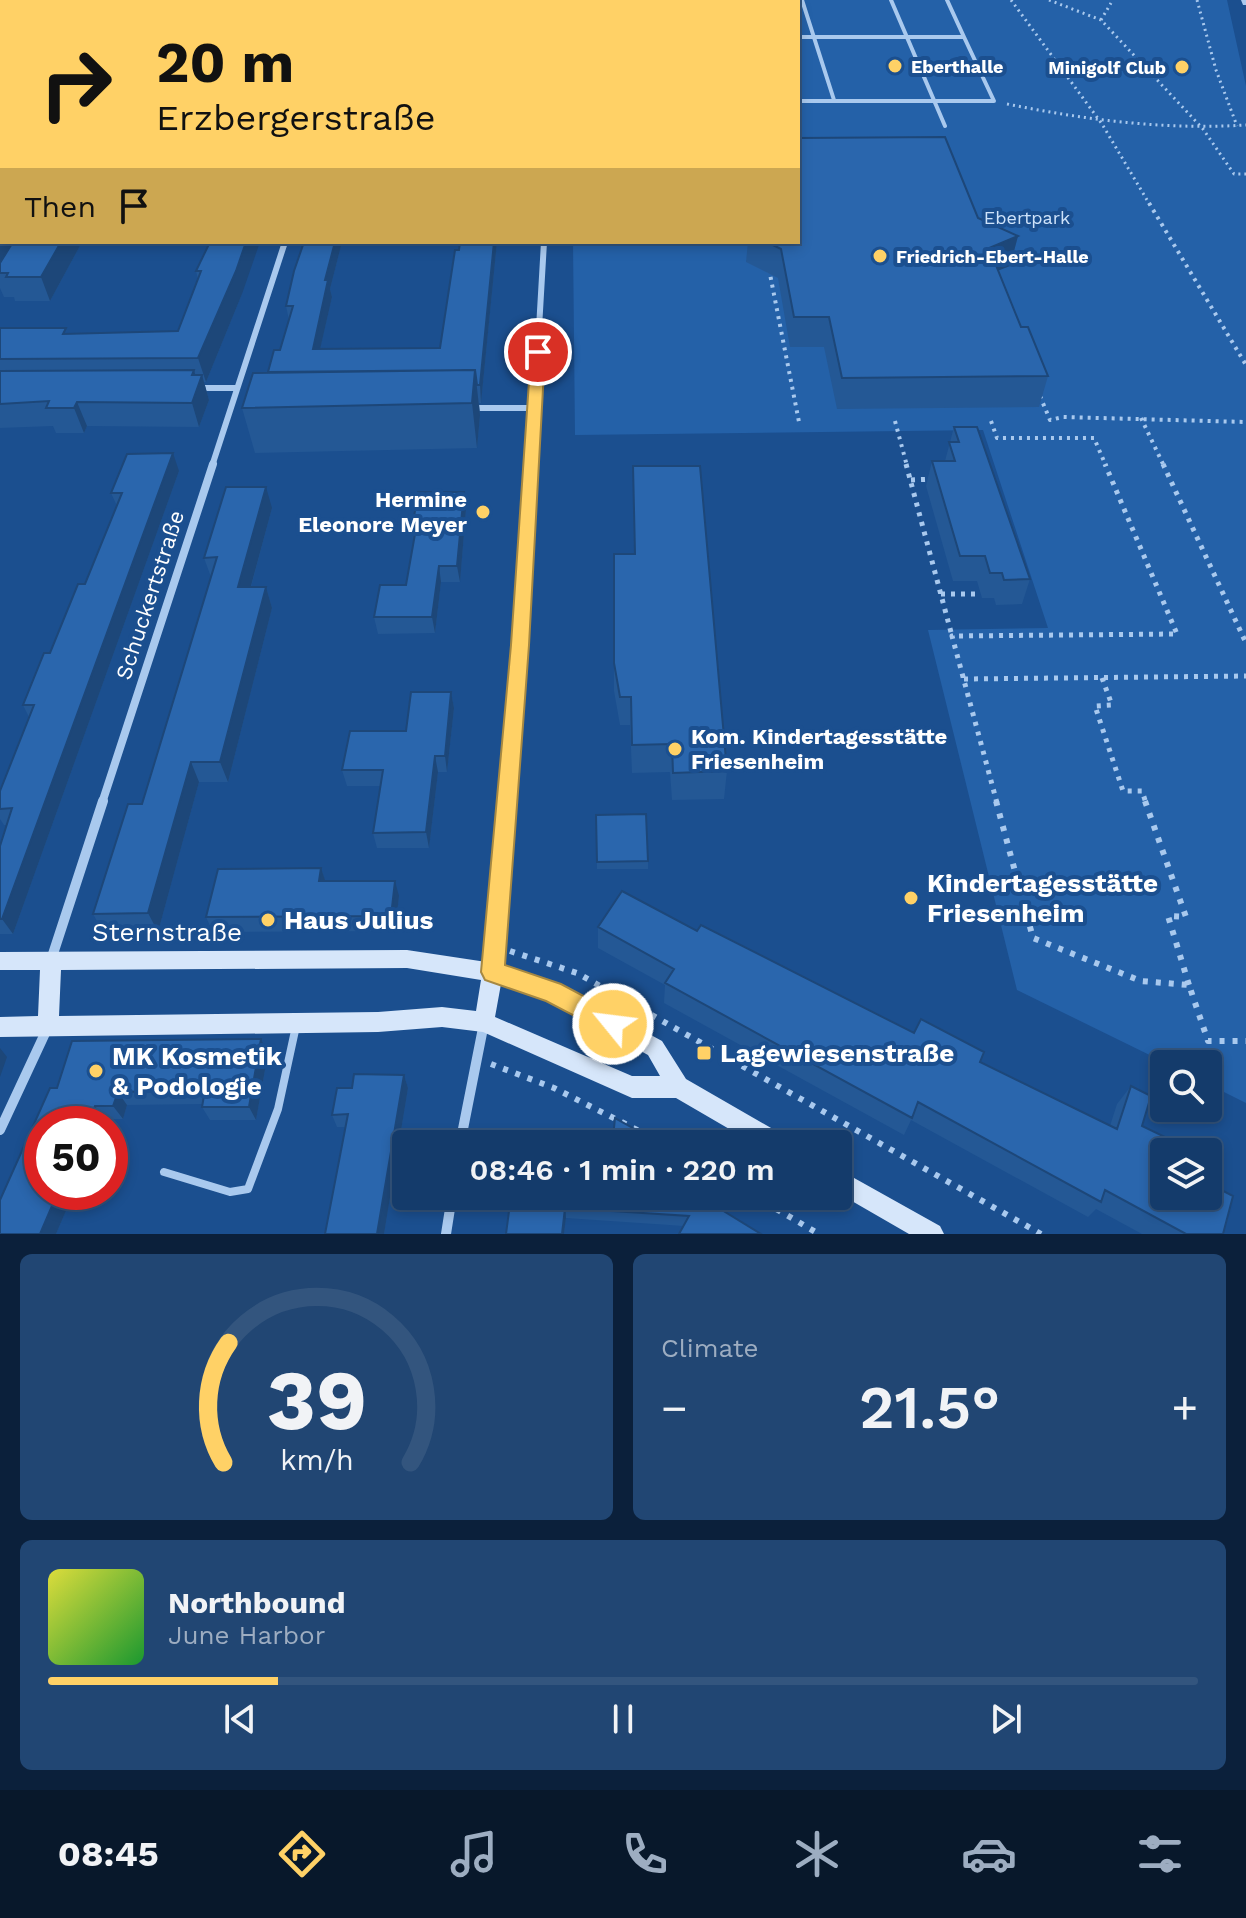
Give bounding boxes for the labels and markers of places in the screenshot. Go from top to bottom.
place label: Eberthalle [911,56,1003,77]
marker: Eberthalle [886,57,904,75]
place label: Minigolf Club [1048,57,1166,78]
marker: Minigolf Club [1173,58,1191,76]
place label: Friedrich-Ebert-Halle [896,246,1089,267]
marker: Friedrich-Ebert-Halle [871,247,889,265]
pin [504,318,572,386]
place label: Hermine Eleonore Meyer [298,487,468,537]
marker: Hermine Eleonore Meyer [474,503,492,521]
place label: Kom. Kindertagesstätte Friesenheim [691,724,947,774]
marker: Kom. Kindertagesstätte Friesenheim [666,740,684,758]
place label: Kindertagesstätte Friesenheim [927,868,1158,928]
marker: Kindertagesstätte Friesenheim [902,889,920,907]
place label: Haus Julius [284,905,433,935]
marker: Haus Julius [259,911,277,929]
place label: Lagewiesenstraße [720,1038,954,1068]
place label: MK Kosmetik & Podologie [112,1041,283,1101]
marker: Lagewiesenstraße [695,1044,713,1062]
marker: MK Kosmetik & Podologie [87,1062,105,1080]

